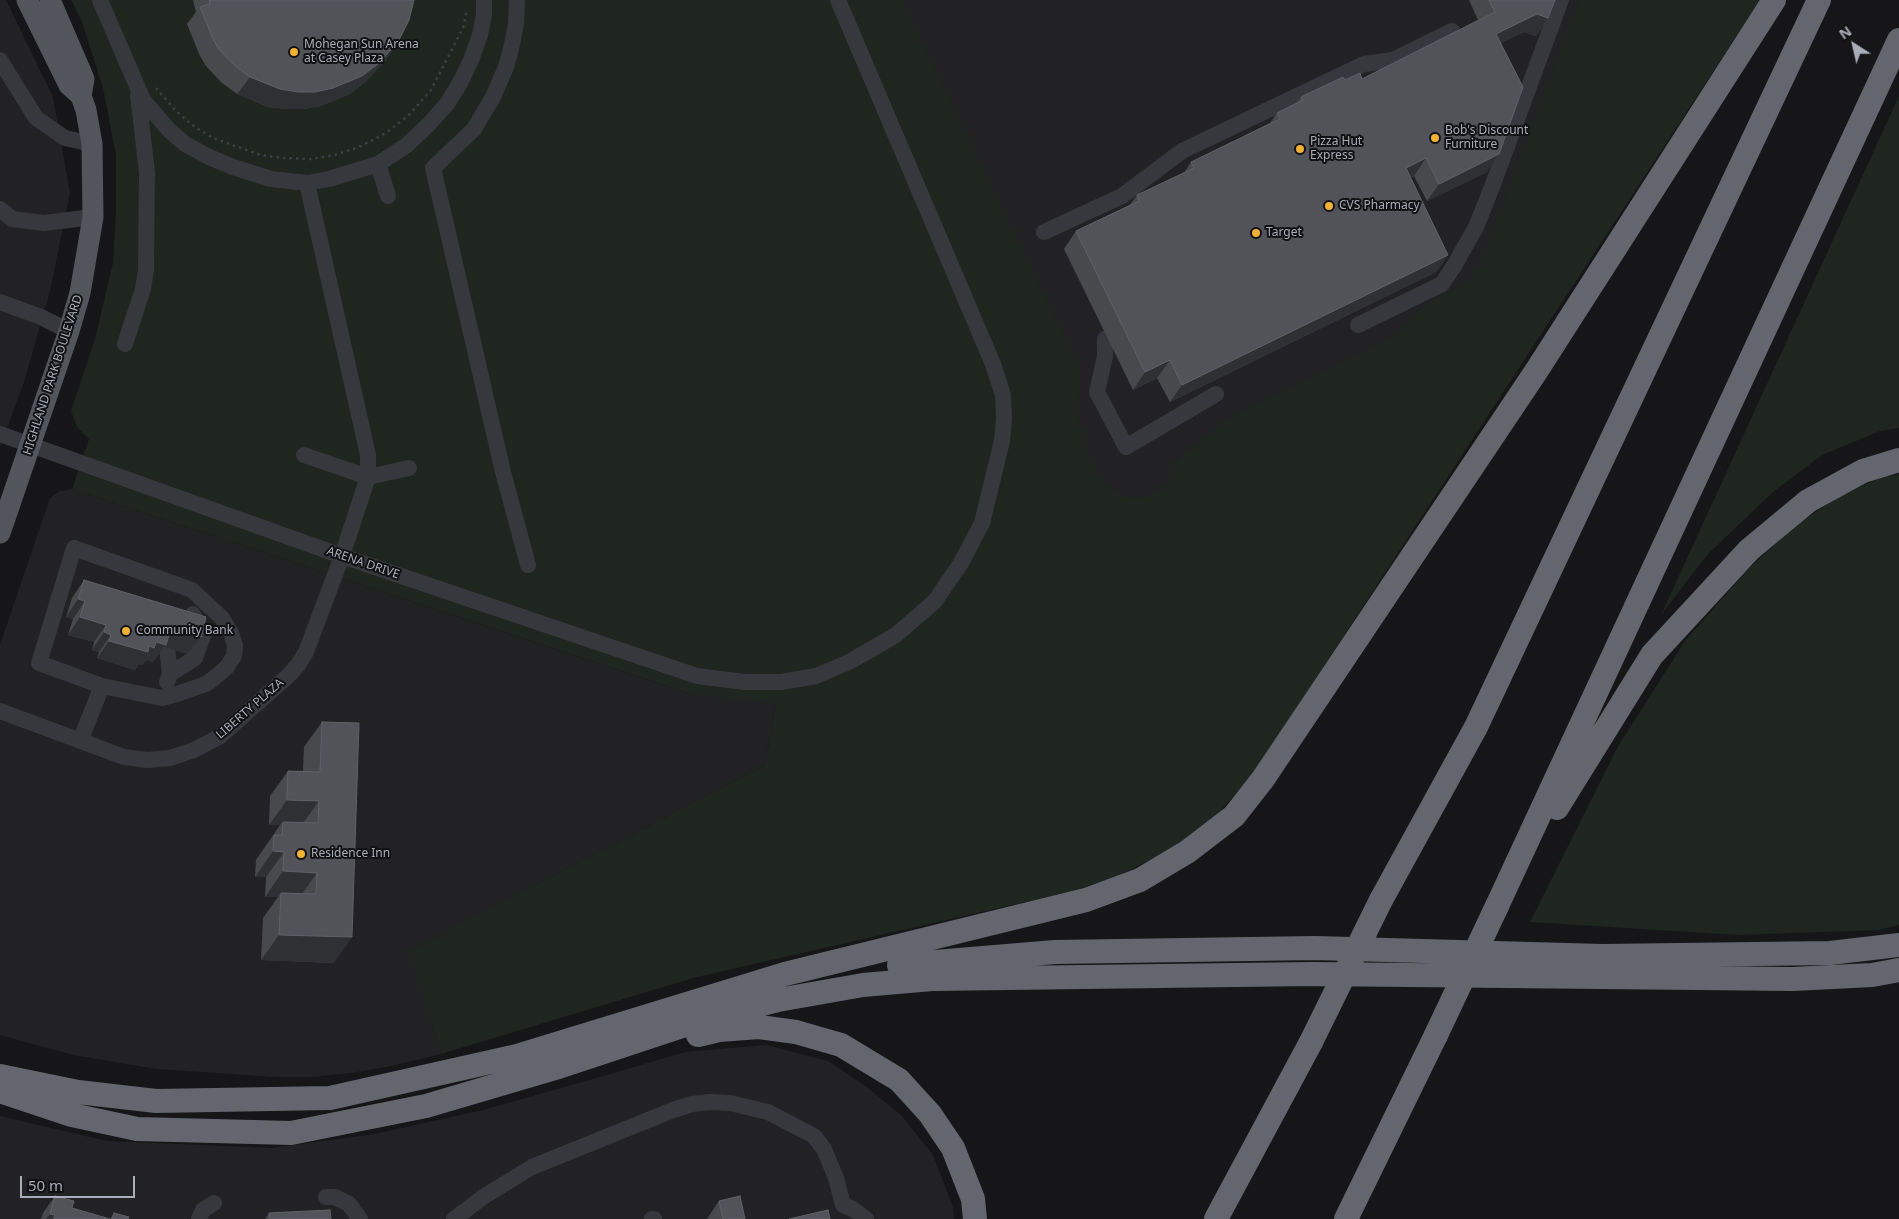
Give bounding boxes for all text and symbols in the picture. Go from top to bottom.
north arrow [1829,20,1879,70]
text: N [1835,21,1855,43]
place label: Mohegan Sun Arena at Casey Plaza [304,38,419,66]
marker: Mohegan Sun Arena at Casey Plaza [288,46,300,58]
place label: Bob's Discount Furniture [1445,124,1528,152]
marker: Bob's Discount Furniture [1429,132,1441,144]
place label: Pizza Hut Express [1310,135,1362,163]
marker: Pizza Hut Express [1294,143,1306,155]
place label: CVS Pharmacy [1339,199,1420,213]
marker: CVS Pharmacy [1323,200,1335,212]
place label: Target [1266,226,1302,240]
marker: Target [1250,227,1262,239]
street label: HIGHLAND PARK BOULEVARD [20,293,86,457]
street label: ARENA DRIVE [325,544,401,582]
place label: Community Bank [136,624,233,638]
marker: Community Bank [120,625,132,637]
street label: LIBERTY PLAZA [213,676,287,742]
place label: Residence Inn [311,847,390,861]
marker: Residence Inn [295,848,307,860]
scale bar [22,1166,138,1198]
text: 50 m [28,1175,63,1195]

